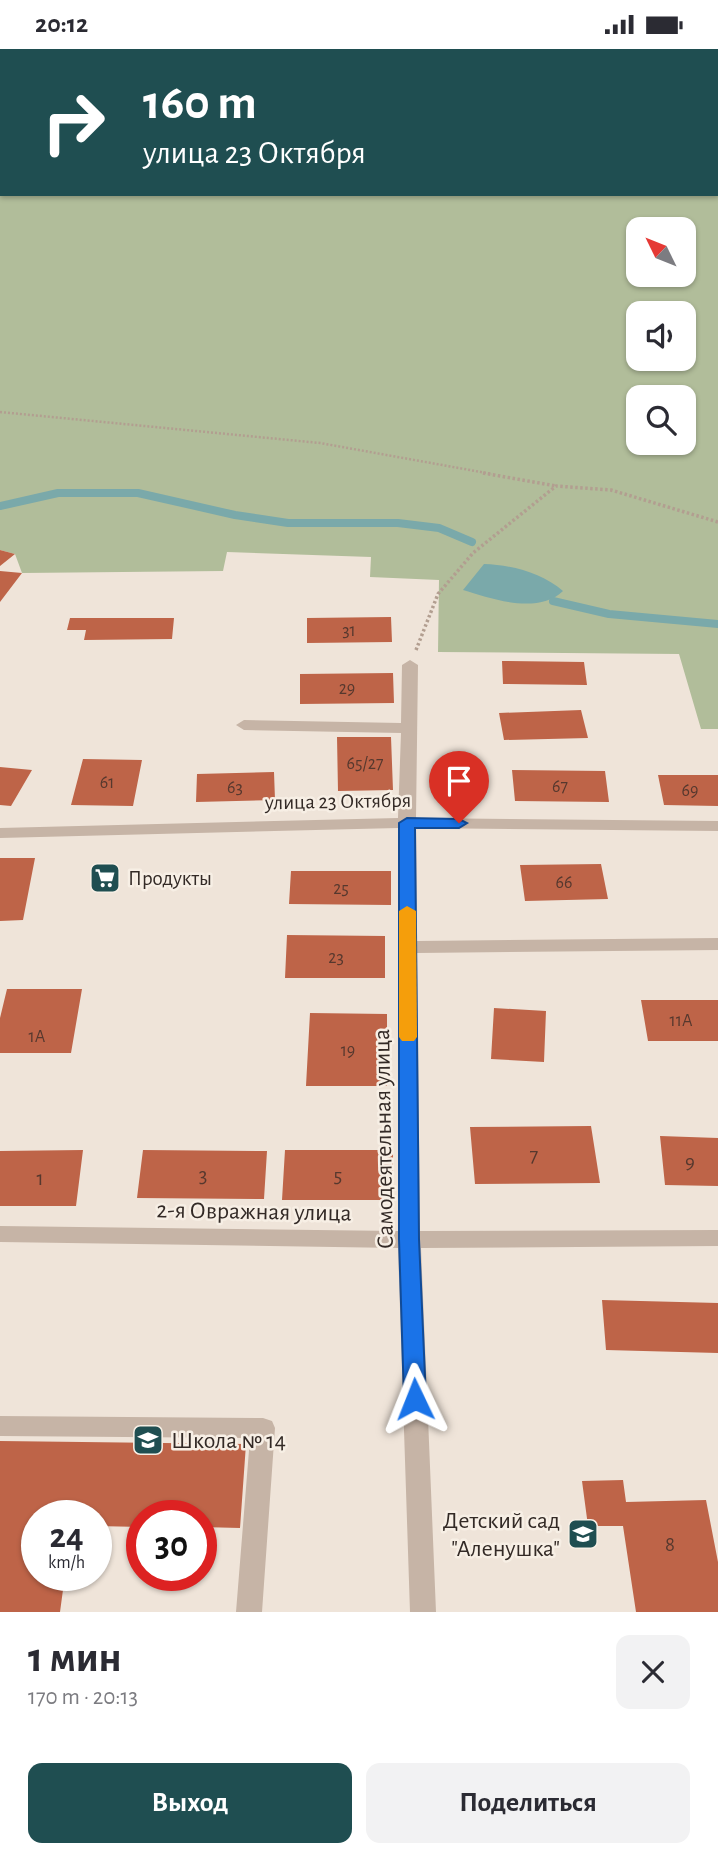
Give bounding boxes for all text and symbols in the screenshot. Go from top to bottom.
text: 20:12 [35,11,88,37]
icon: right [28,77,119,168]
text: 160 m [143,79,257,128]
text: улица 23 Октября [143,137,366,169]
north arrow [626,217,696,287]
map controls [626,217,696,455]
button: sound [626,301,696,371]
button: search [626,385,696,455]
house number: 31 [342,622,356,640]
house number: 29 [339,680,355,698]
pin [429,751,489,823]
house number: 65/27 [347,755,383,773]
icon: arrive [440,762,478,800]
house number: 61 [100,774,114,792]
house number: 67 [552,778,568,796]
house number: 63 [227,779,243,797]
house number: 69 [682,782,698,800]
street label: улица 23 Октября [264,790,411,813]
supermarket icon: Продукты [88,861,122,895]
place label: Продукты [128,868,212,889]
house number: 66 [556,874,572,892]
house number: 25 [333,880,349,898]
house number: 23 [328,949,344,967]
house number: 11А [670,1012,693,1030]
house number: 1А [29,1028,46,1046]
street label: Самодеятельная улица [370,1029,398,1249]
house number: 19 [341,1042,355,1060]
house number: 7 [530,1145,539,1166]
house number: 9 [685,1151,695,1172]
house number: 3 [199,1165,207,1186]
house number: 5 [334,1165,342,1186]
house number: 1 [36,1168,44,1189]
street label: 2-я Овражная улица [156,1198,352,1226]
position arrow [378,1362,452,1436]
school or university icon: Школа № 14 [131,1423,165,1457]
place label: Школа № 14 [171,1429,286,1453]
speed limit sign: 30 [126,1500,217,1591]
place label: Детский сад "Аленушка" [443,1509,560,1561]
school or university icon: Детский сад "Аленушка" [566,1517,600,1551]
text: 24 [49,1519,84,1554]
house number: 8 [665,1534,675,1555]
text: km/h [48,1554,85,1572]
button: close [616,1635,690,1709]
text: 1 мин [28,1637,122,1679]
text: 170 m · 20:13 [28,1686,138,1709]
button: Выход [28,1763,352,1843]
button: Поделиться [366,1763,690,1843]

